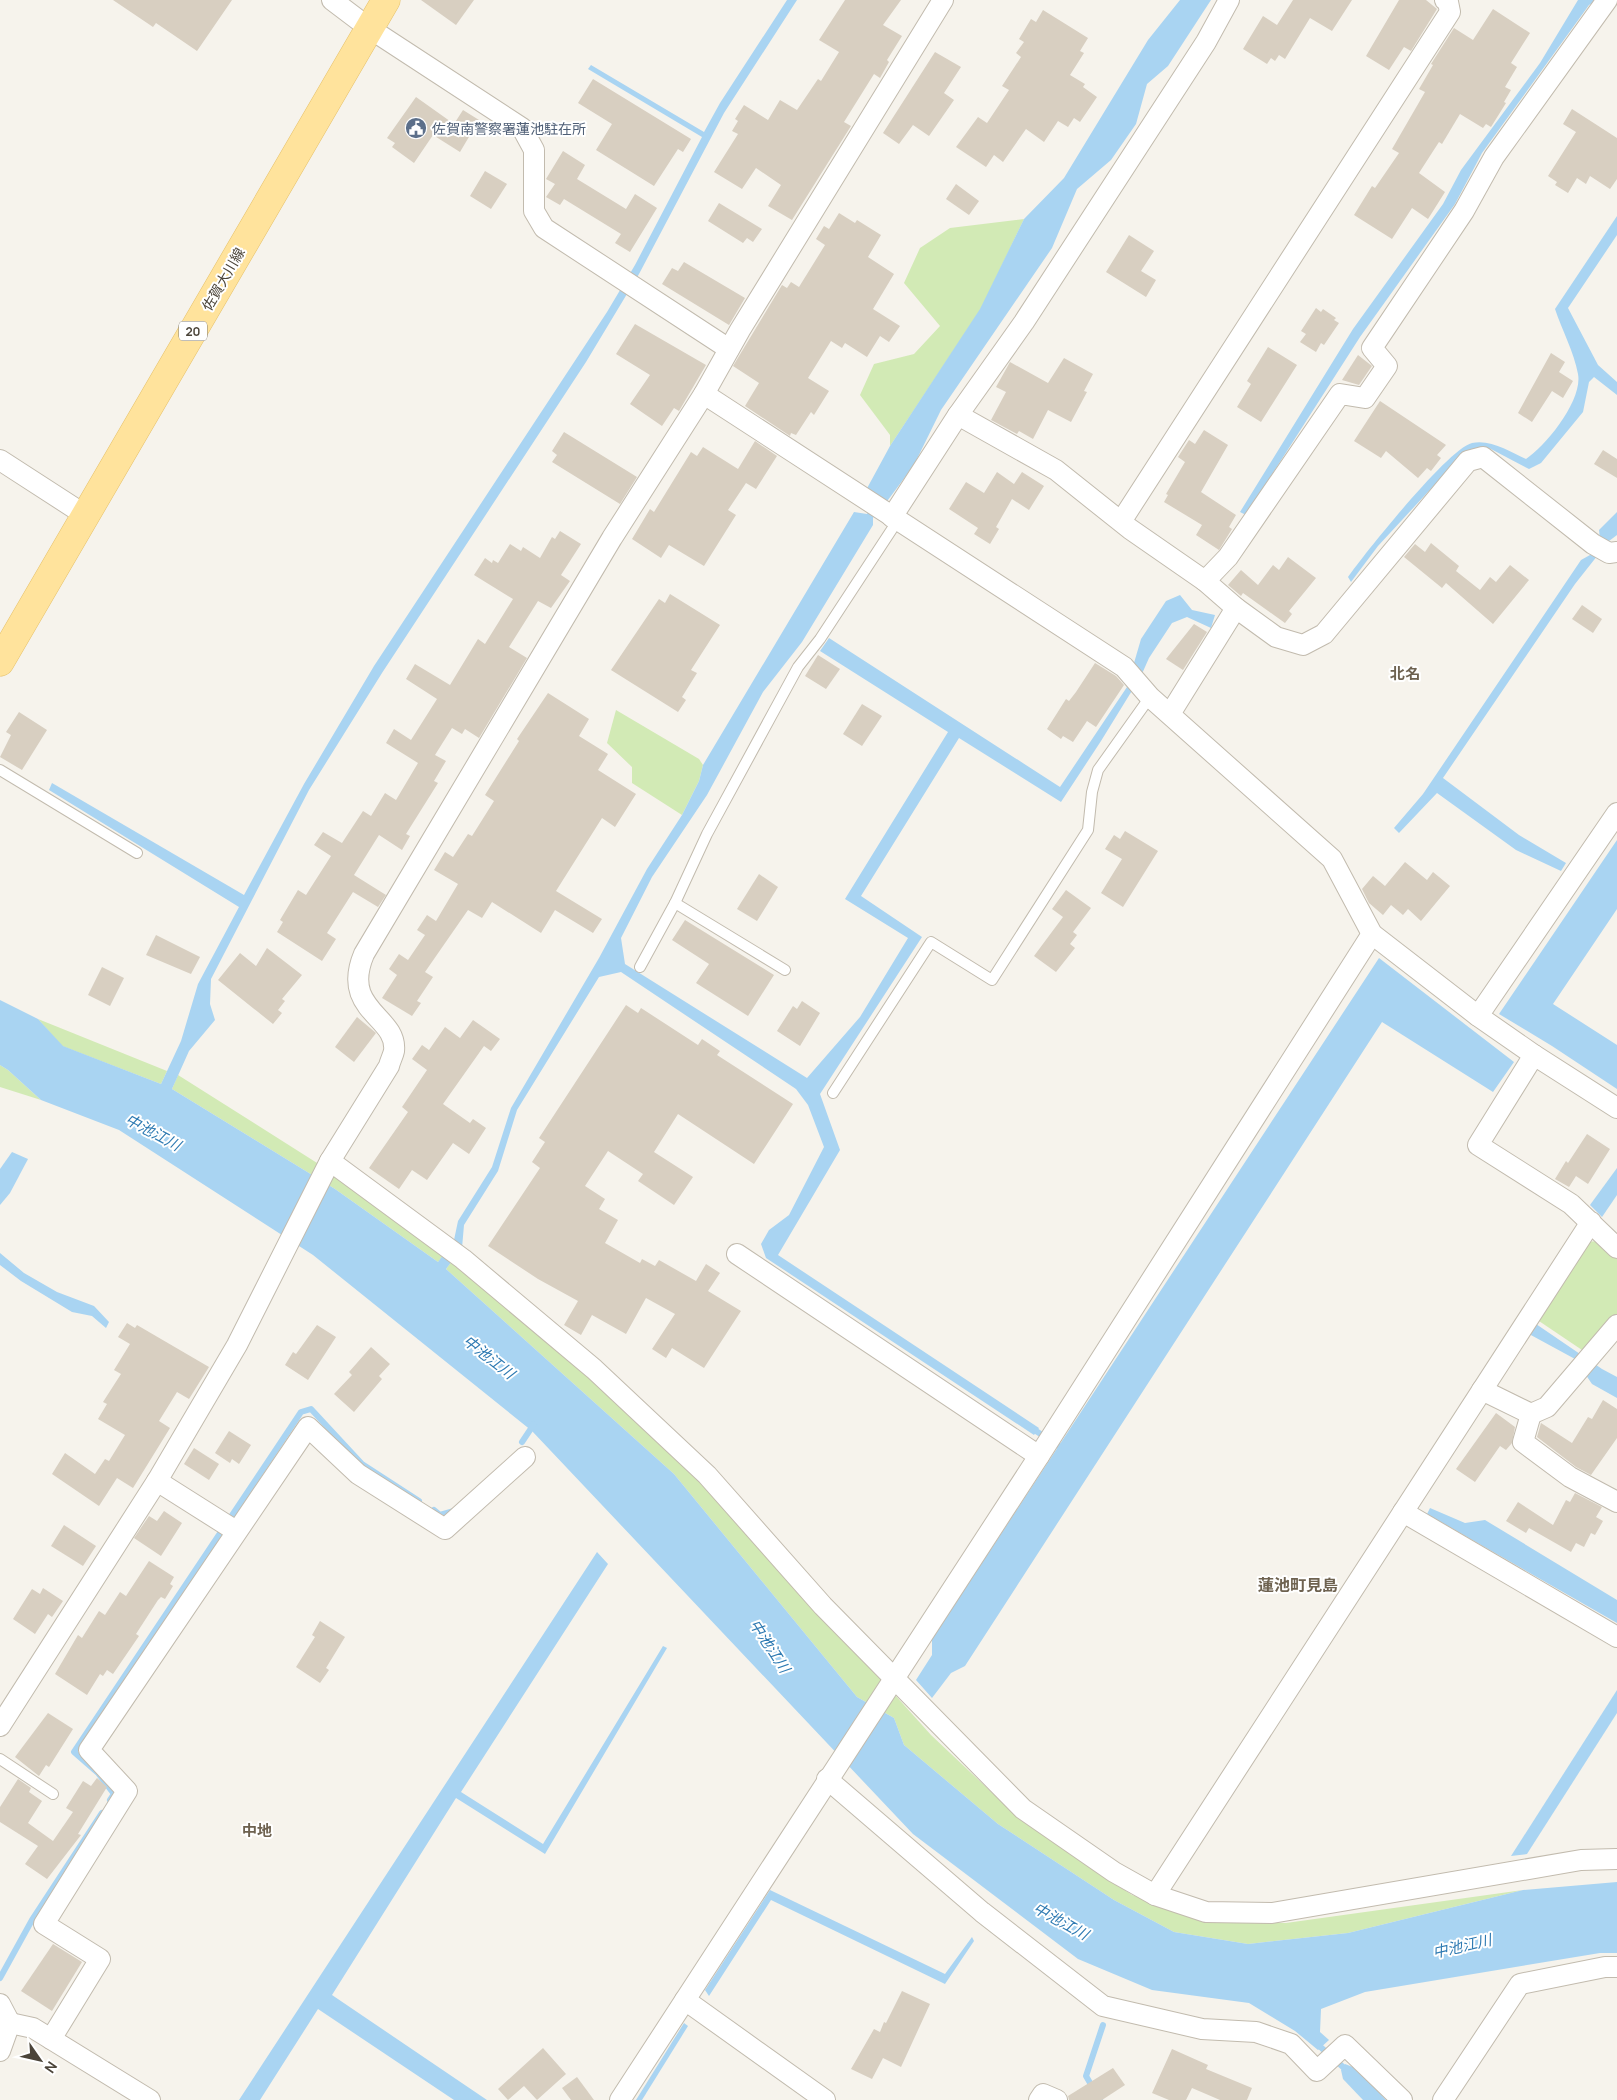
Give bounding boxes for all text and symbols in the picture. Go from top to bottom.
public building icon: 佐賀南警察署蓮池駐在所 [404,116,428,140]
place label: 佐賀南警察署蓮池駐在所 [432,119,586,138]
street label: 佐賀大川線 [197,244,249,314]
road number: 20 [179,322,207,341]
district label: 北名 [1390,663,1420,684]
water label: 中池江川 [122,1109,186,1156]
water label: 中池江川 [459,1330,521,1385]
district label: 蓮池町見島 [1258,1574,1338,1596]
water label: 中池江川 [745,1615,796,1679]
district label: 中地 [242,1820,272,1841]
water label: 中池江川 [1030,1897,1094,1946]
water label: 中池江川 [1430,1929,1496,1963]
north arrow [15,2035,65,2085]
text: N [41,2058,62,2077]

